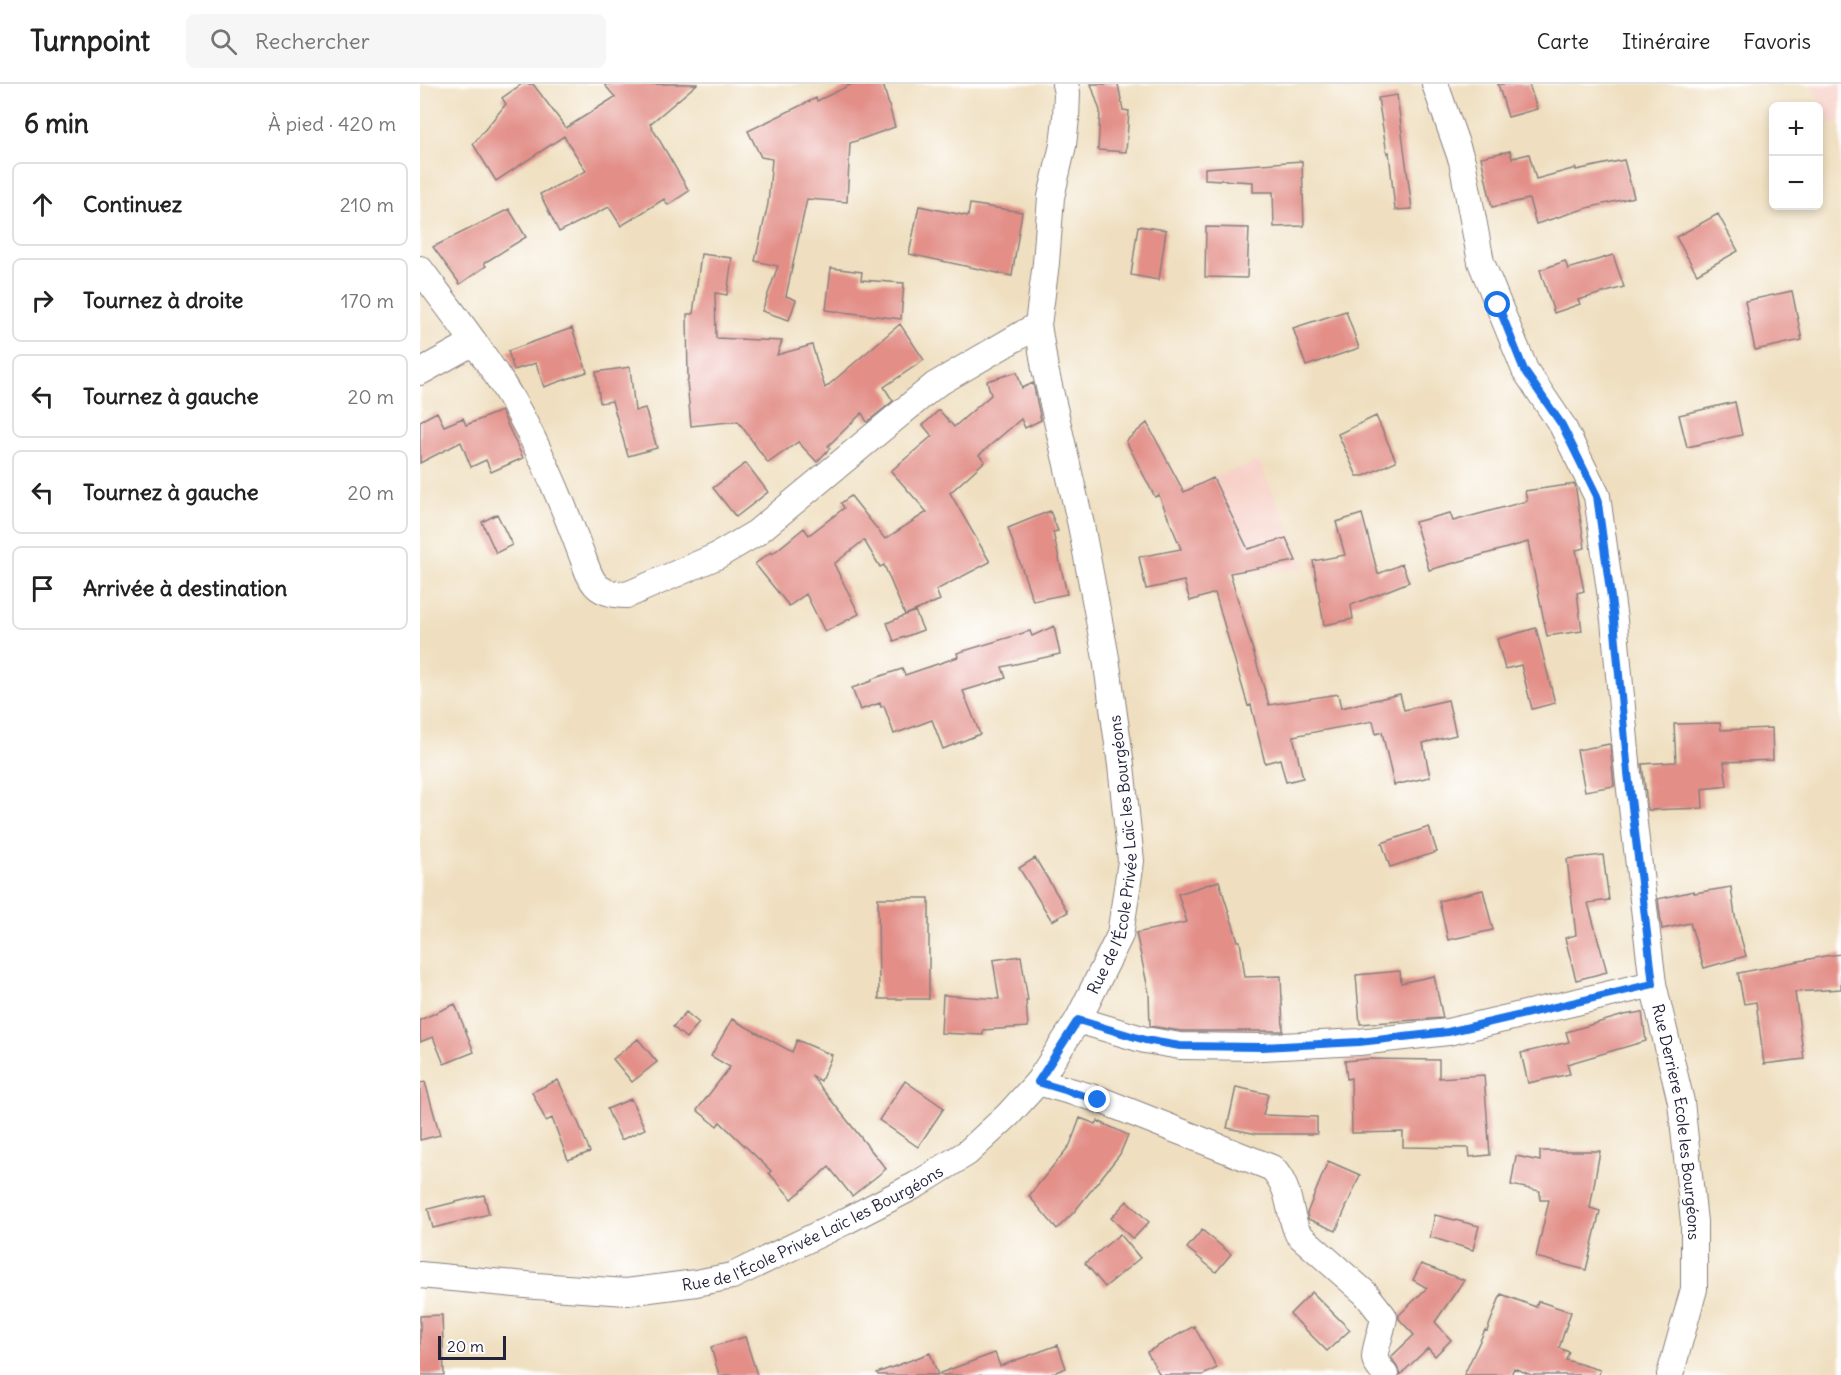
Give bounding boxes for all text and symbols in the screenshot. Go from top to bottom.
search box [186,14,606,68]
text: Turnpoint [30,23,150,59]
icon: search [207,25,240,58]
text: Rechercher [255,27,370,55]
text: Carte [1537,28,1589,55]
text: Itinéraire [1622,28,1710,55]
text: Favoris [1743,28,1811,55]
map controls [1769,102,1823,210]
button: + [1769,102,1823,156]
text: 6 min [24,107,89,140]
text: À pied · 420 m [268,111,396,136]
button: − [1769,156,1823,210]
icon: ahead [26,188,59,221]
text: Continuez [83,190,182,218]
text: 210 m [340,192,394,217]
icon: right [26,284,59,317]
text: Tournez à droite [83,286,243,314]
text: 170 m [341,288,394,313]
route start [1484,291,1510,317]
icon: left [26,380,59,413]
text: Tournez à gauche [83,382,259,410]
text: 20 m [348,384,394,409]
icon: left [26,476,59,509]
text: Tournez à gauche [83,478,259,506]
text: 20 m [348,480,394,505]
icon: arrive [26,572,59,605]
text: Arrivée à destination [83,574,287,602]
street label: Rue de l'École Privée Laïc les Bourgéons [1082,714,1141,997]
street label: Rue Derriere Ecole les Bourgéons [1648,1002,1704,1240]
route end [1084,1086,1110,1112]
street label: Rue de l'École Privée Laïc les Bourgéons [681,1161,946,1295]
scale bar [438,1333,506,1360]
text: 20 m [447,1336,484,1356]

